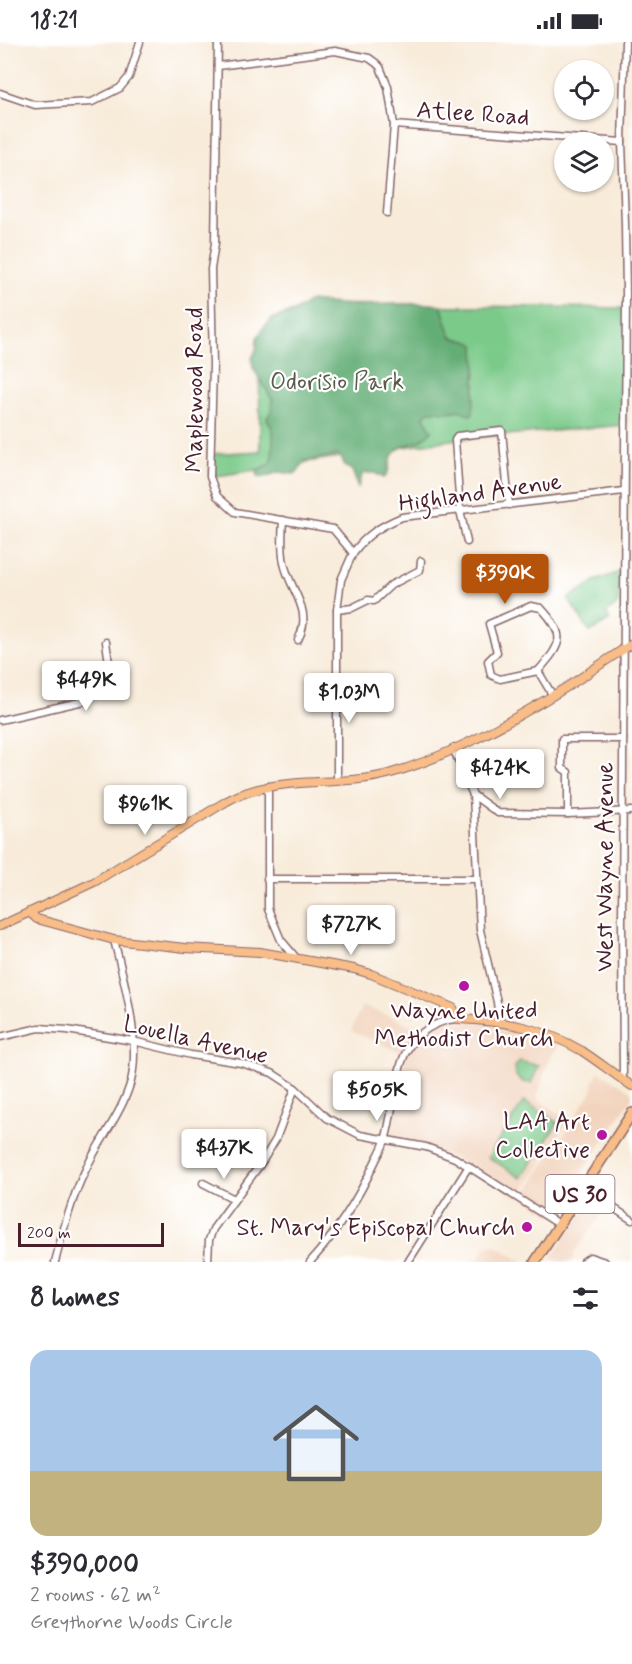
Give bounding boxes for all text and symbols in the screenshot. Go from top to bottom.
text: 18:21 [30,7,78,35]
map controls [554,60,614,192]
button: locate [554,60,614,120]
street label: Atlee Road [415,95,530,134]
button: layers [554,132,614,192]
street label: Maplewood Road [180,307,211,473]
park label: Odorisio Park [270,367,404,398]
street label: Highland Avenue [397,467,564,523]
pin: $390K [463,554,547,605]
text: $390K [476,560,534,587]
pin: $449K [44,661,128,712]
text: $449K [56,667,116,694]
pin: $1.03M [300,673,398,724]
text: $1.03M [318,679,380,706]
pin: $424K [458,749,542,800]
text: $424K [470,755,530,782]
street label: West Wayne Avenue [590,762,621,972]
pin: $961K [103,785,187,836]
text: $961K [118,791,172,818]
pin: $727K [309,905,393,956]
text: $727K [321,911,381,938]
marker: Wayne United Methodist Church [457,979,471,993]
place label: Wayne United Methodist Church [375,996,553,1055]
street label: Louella Avenue [120,1009,271,1072]
pin: $505K [335,1071,419,1122]
text: $505K [347,1077,407,1104]
place label: LAA Art Collective [495,1107,590,1166]
marker: LAA Art Collective [595,1128,609,1142]
pin: $437K [182,1129,266,1180]
text: $437K [195,1135,253,1162]
road number: US 30 [546,1175,614,1213]
place label: St. Mary's Episcopal Church [237,1213,515,1244]
scale bar [18,1220,164,1248]
marker: St. Mary's Episcopal Church [520,1220,534,1234]
text: 200 m [27,1223,71,1244]
text: 8 homes [30,1281,120,1315]
icon: filters [569,1282,602,1315]
icon: home [262,1389,370,1497]
text: $390,000 [30,1548,139,1582]
text: 2 rooms · 62 m² [30,1582,161,1609]
text: Greythorne Woods Circle [30,1609,233,1636]

